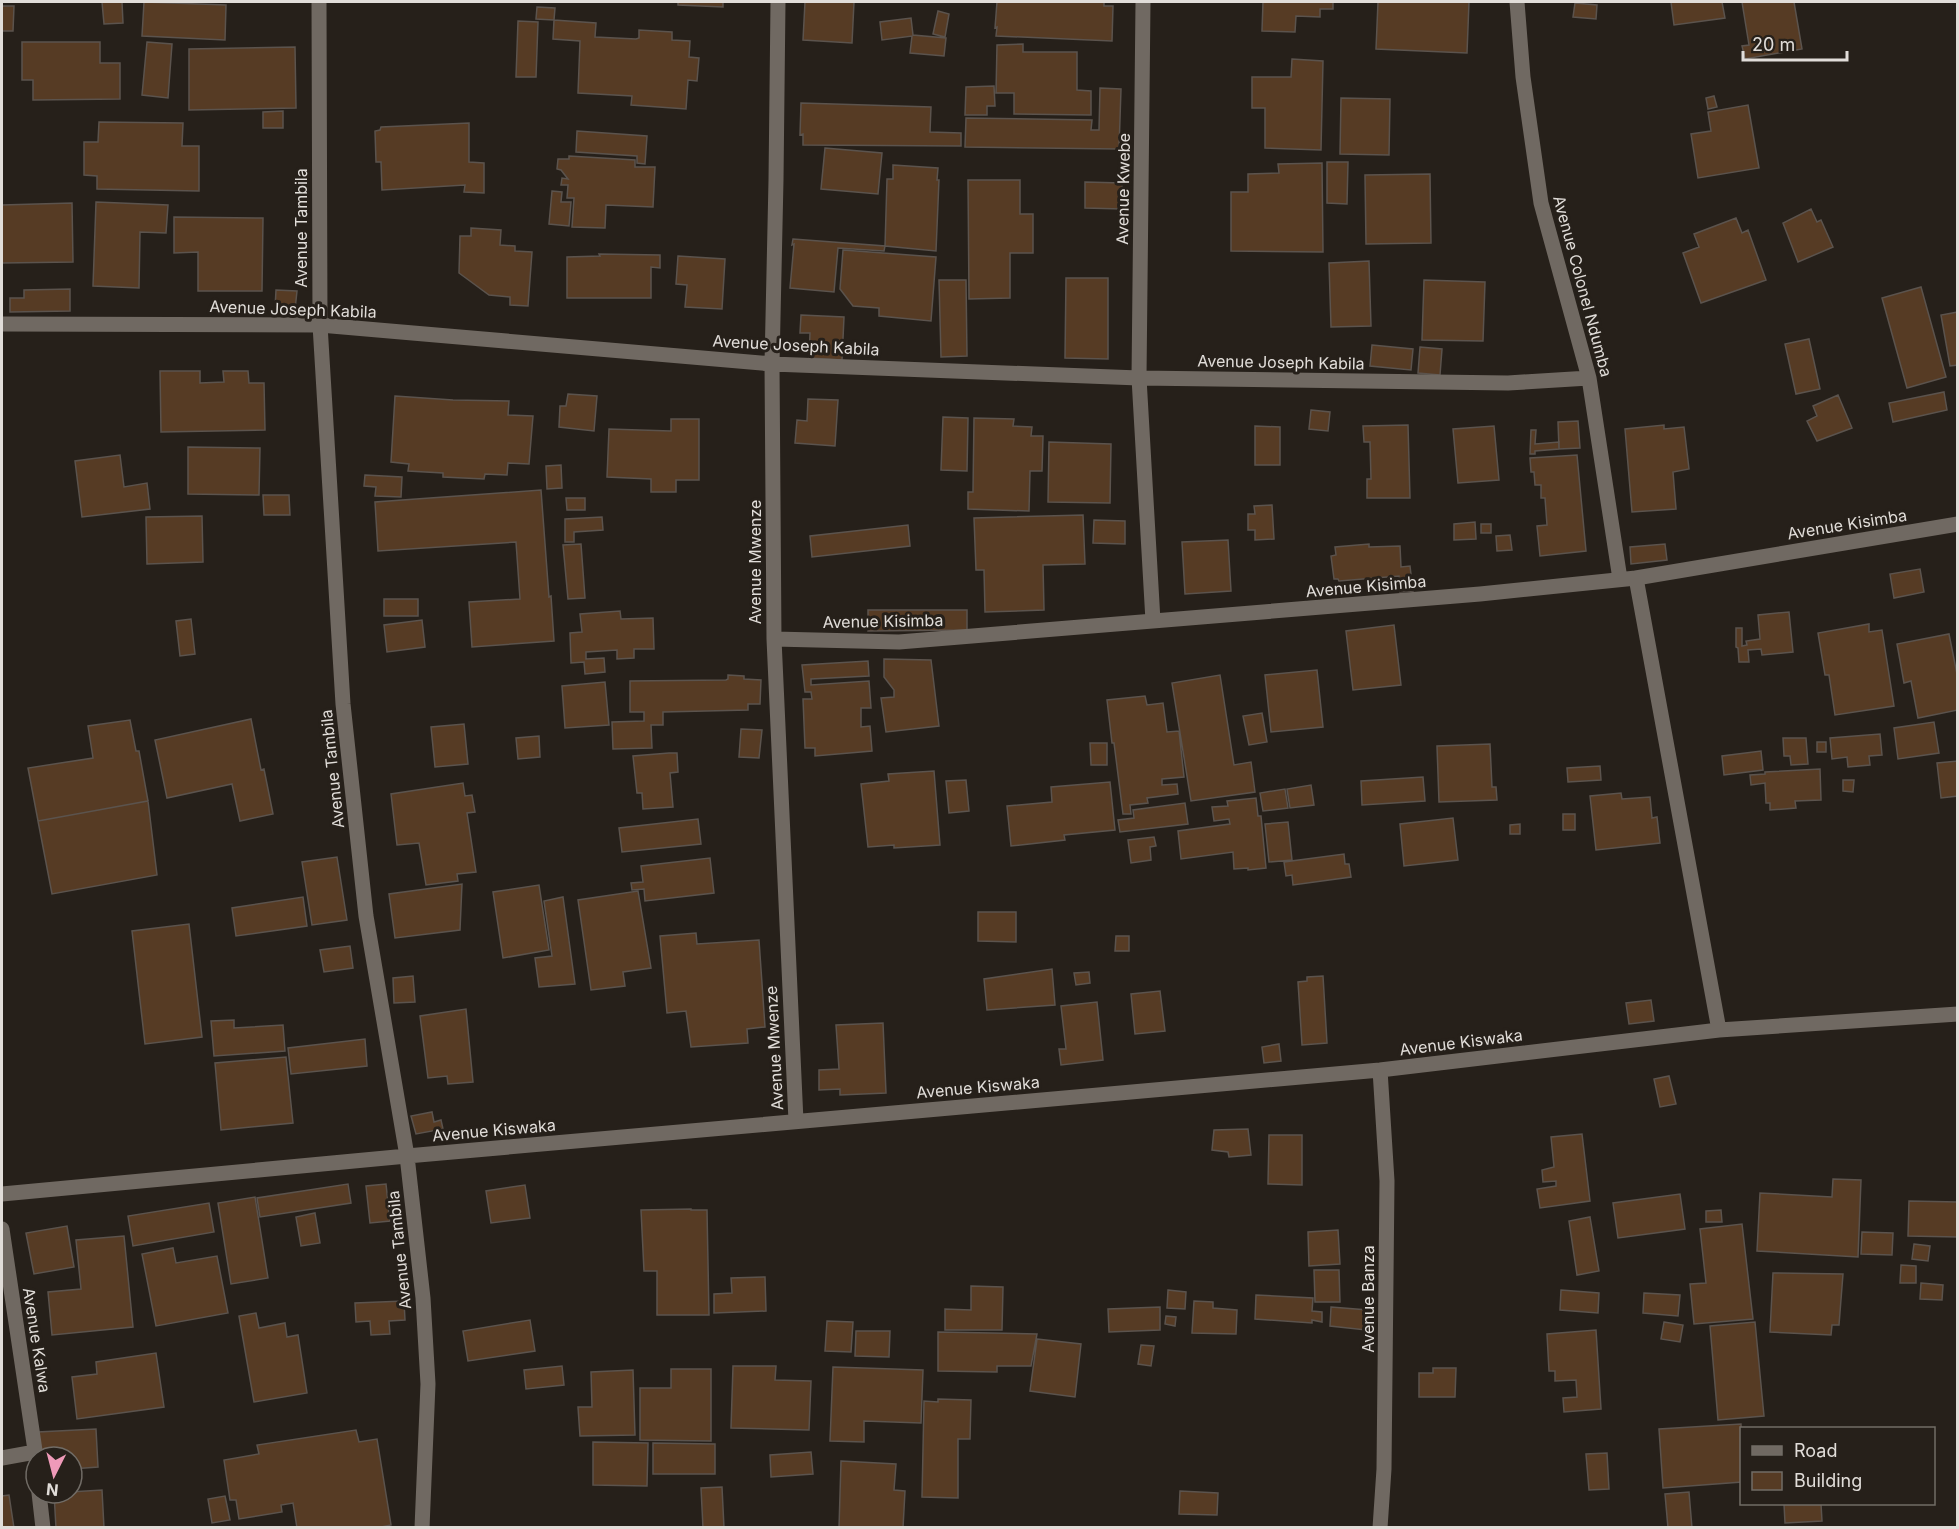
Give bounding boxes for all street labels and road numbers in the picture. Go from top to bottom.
street label: Avenue Kwebe [1112,133,1134,245]
street label: Avenue Tambila [291,168,311,288]
street label: Avenue Colonel Ndumba [1549,193,1617,379]
street label: Avenue Joseph Kabila [209,296,377,322]
street label: Avenue Joseph Kabila [712,331,880,359]
street label: Avenue Joseph Kabila [1197,351,1365,373]
street label: Avenue Mwenze [745,500,765,624]
street label: Avenue Kisimba [1786,505,1908,543]
street label: Avenue Kisimba [1305,571,1427,601]
street label: Avenue Kisimba [822,610,944,632]
street label: Avenue Tambila [316,709,348,829]
street label: Avenue Mwenze [761,985,787,1111]
street label: Avenue Kiswaka [1398,1025,1524,1059]
street label: Avenue Kiswaka [915,1072,1041,1102]
street label: Avenue Kiswaka [431,1115,557,1145]
street label: Avenue Tambila [383,1190,415,1310]
street label: Avenue Banza [1358,1245,1378,1353]
street label: Avenue Kalwa [19,1286,55,1394]

